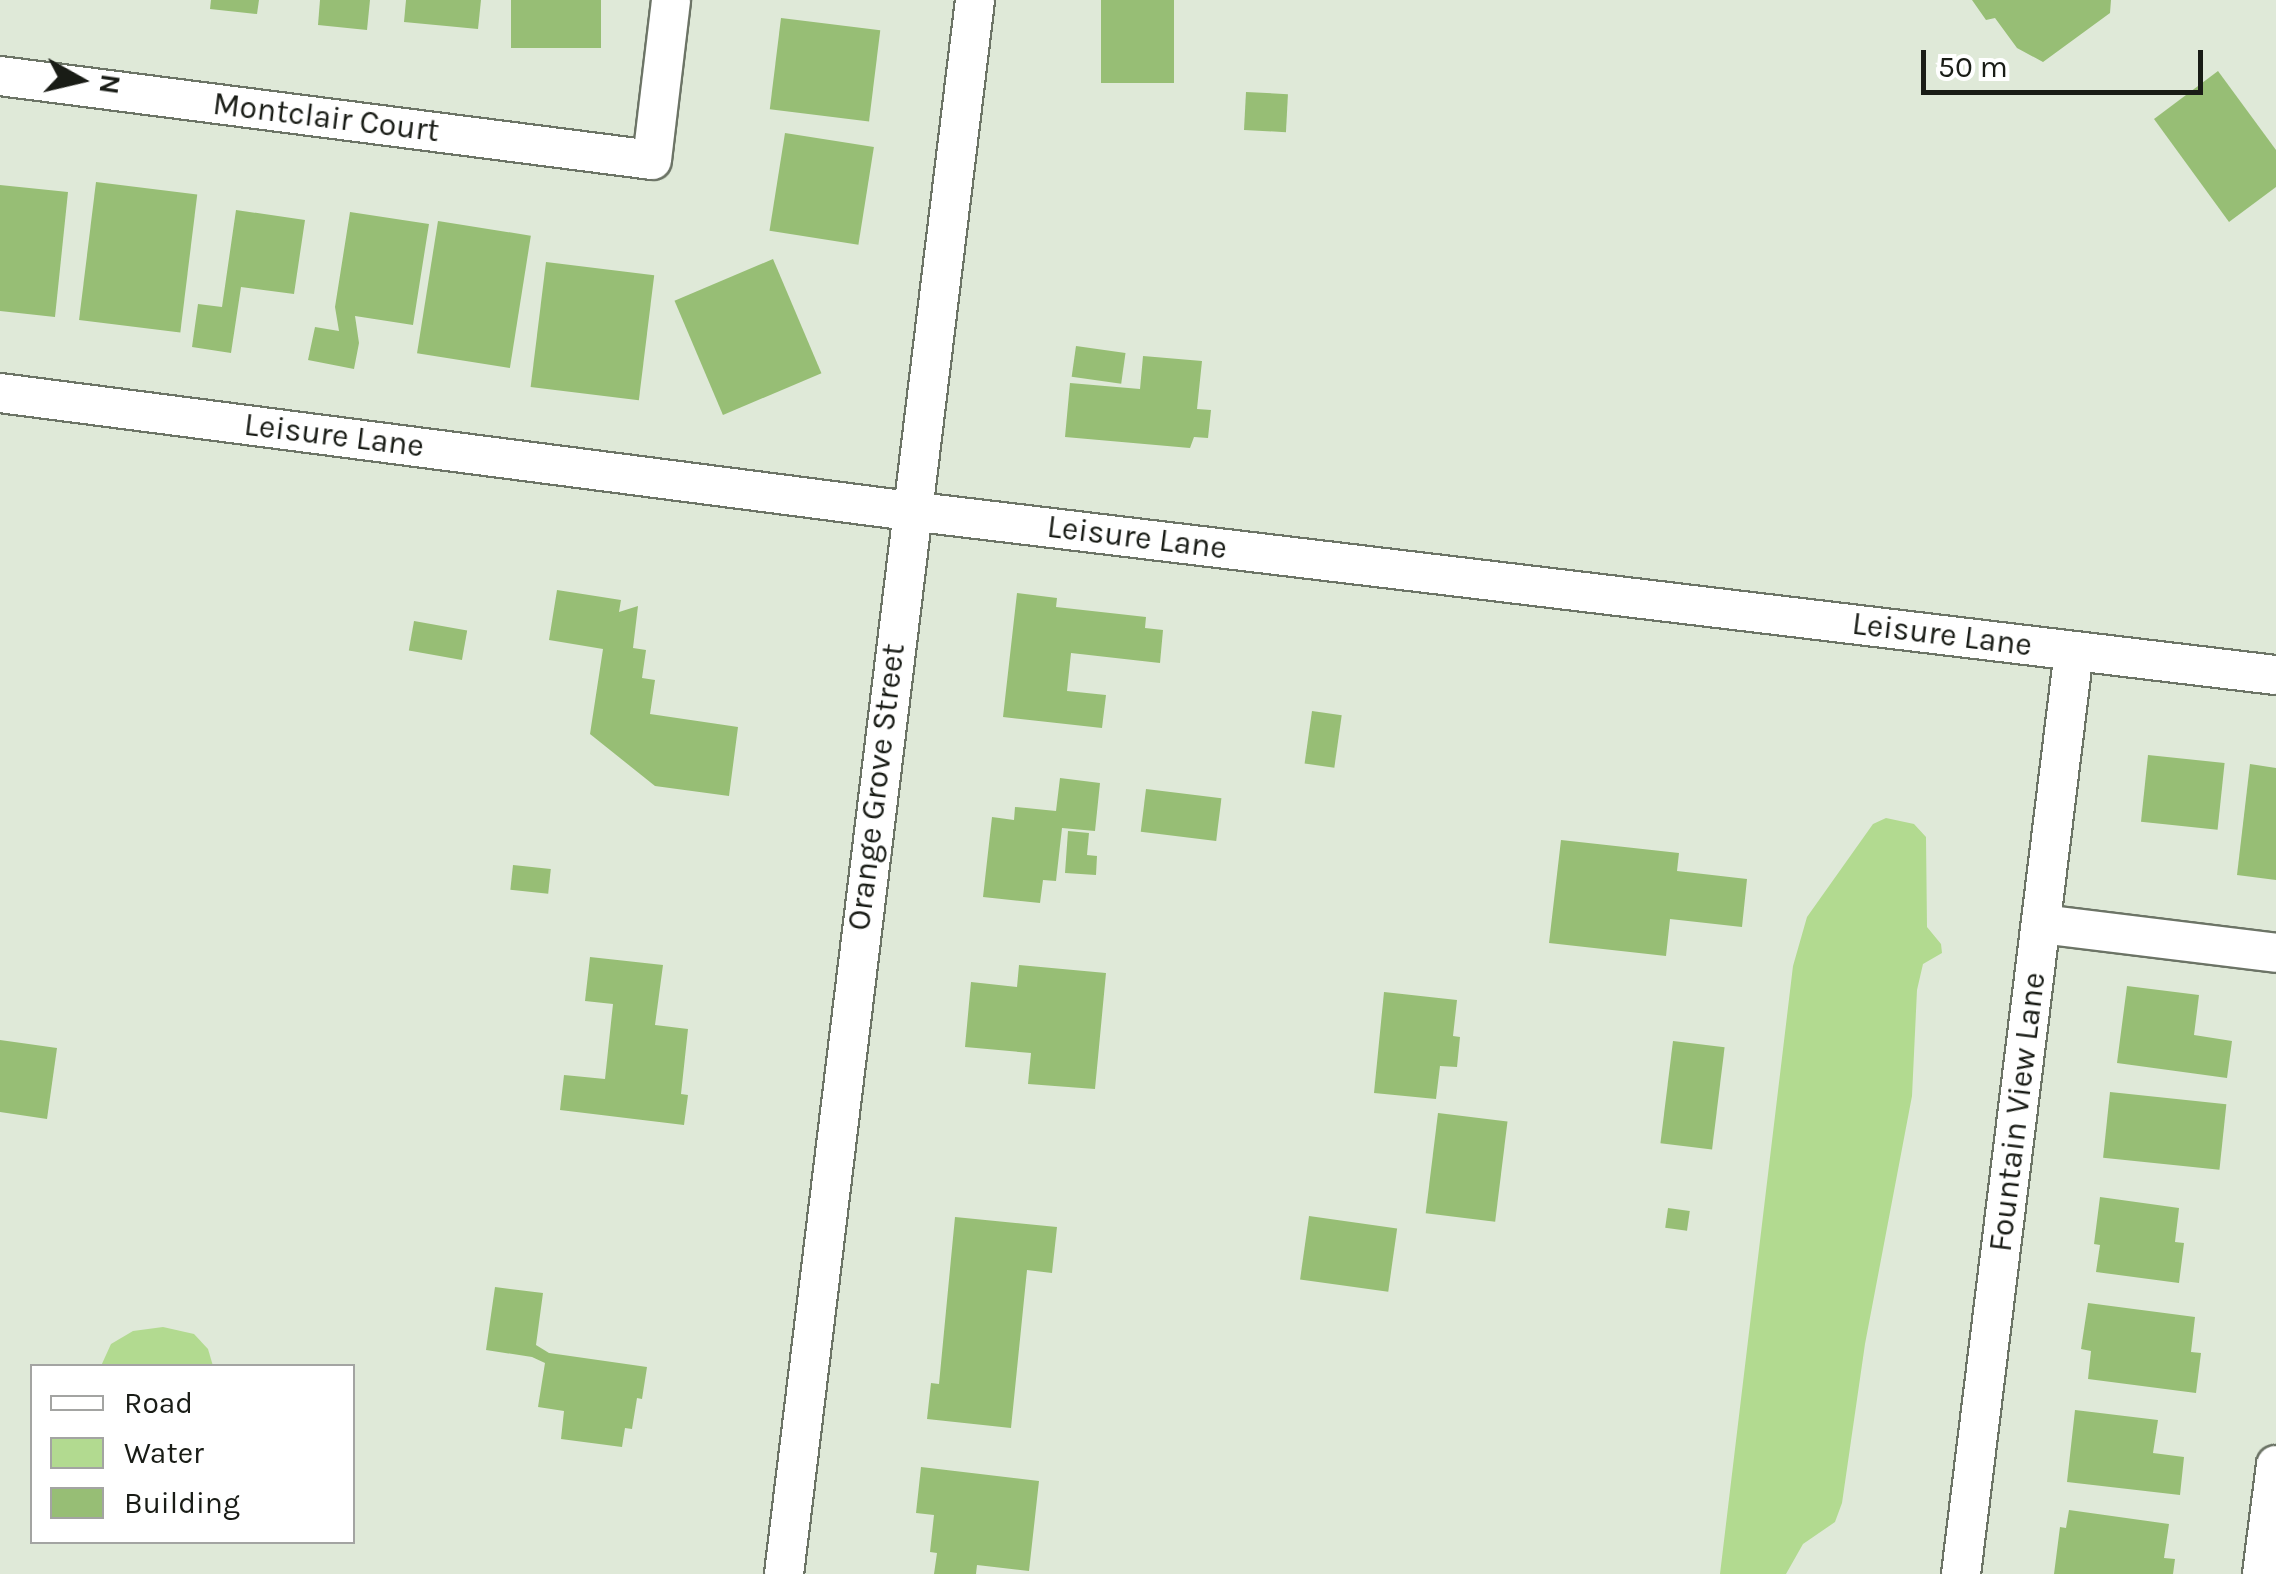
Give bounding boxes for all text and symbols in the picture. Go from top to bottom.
north arrow [30,30,130,130]
scale bar [1926,30,2208,92]
text: 50 m [1938,49,2008,85]
text: N [92,72,128,96]
street label: Montclair Court [211,85,441,151]
street label: Leisure Lane [242,406,426,466]
street label: Leisure Lane [1045,508,1229,568]
street label: Leisure Lane [1850,605,2034,665]
street label: Orange Grove Street [840,641,914,933]
street label: Fountain View Lane [1982,970,2054,1254]
legend [30,1364,355,1544]
text: Road [124,1385,193,1421]
text: Water [124,1435,204,1471]
text: Building [124,1485,240,1521]

